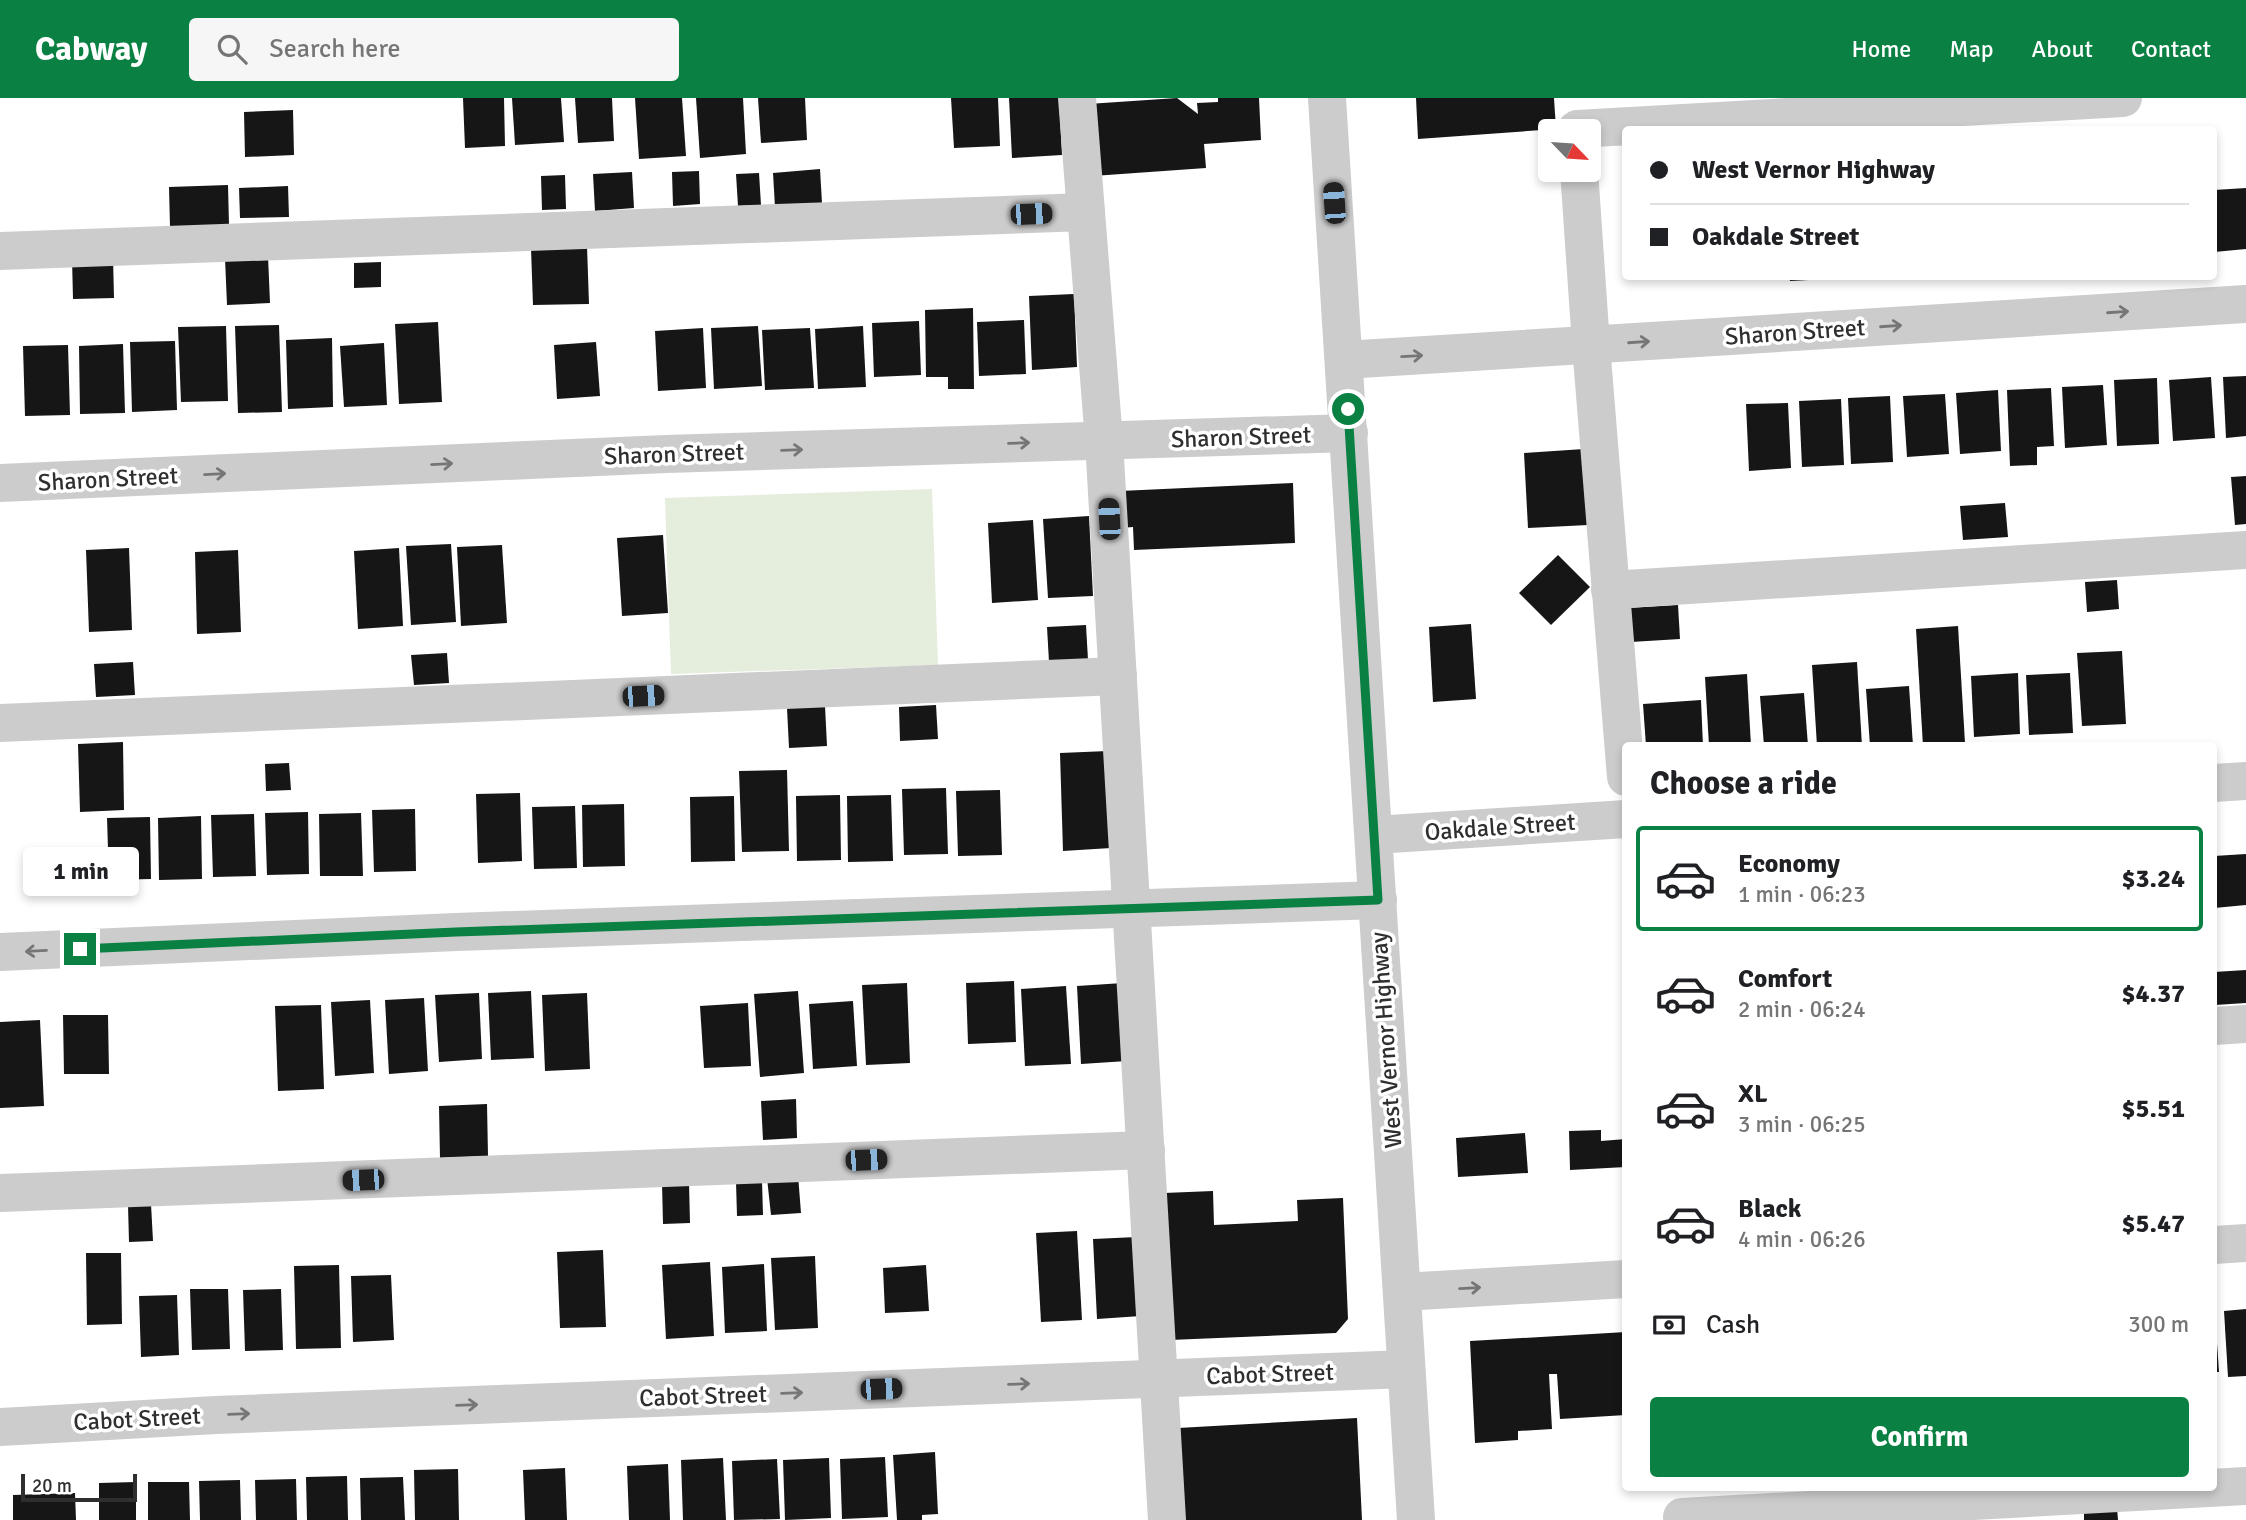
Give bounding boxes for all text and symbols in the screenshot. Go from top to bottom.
search box [189,18,679,81]
text: Cabway [35,29,147,70]
icon: search [213,30,251,68]
text: Search here [269,33,400,65]
text: Home [1851,34,1911,64]
text: Map [1949,34,1994,64]
text: About [2032,34,2093,64]
text: Contact [2131,34,2211,64]
north arrow [1538,119,1601,182]
map controls [1538,119,1601,182]
text: West Vernor Highway [1692,154,1935,186]
car [1323,181,1346,225]
car [1010,203,1053,225]
text: Oakdale Street [1692,221,1859,253]
one-way arrow [2106,305,2129,318]
street label: Sharon Street [1724,312,1866,352]
one-way arrow [1879,319,1902,332]
one-way arrow [1627,335,1650,348]
one-way arrow [1400,349,1423,362]
route start [1332,393,1364,425]
street label: Sharon Street [1170,420,1312,454]
street label: Sharon Street [603,437,745,471]
one-way arrow [1008,437,1031,450]
one-way arrow [780,444,803,457]
one-way arrow [431,457,454,470]
street label: Sharon Street [37,460,179,498]
one-way arrow [203,467,226,480]
car [1098,497,1121,541]
car [622,684,665,708]
text: Choose a ride [1650,764,1837,803]
street label: Oakdale Street [1424,807,1576,847]
icon: car [1654,847,1717,910]
callout: 1 min [22,848,138,896]
text: Economy [1738,848,1840,880]
text: 1 min [53,857,109,886]
text: $3.24 [2121,863,2185,895]
text: 1 min · 06:23 [1738,880,1866,909]
street label: West Vernor Highway [1363,931,1409,1149]
route end [64,933,96,965]
one-way arrow [25,944,48,957]
icon: car [1654,962,1717,1025]
text: Comfort [1738,963,1832,995]
text: $4.37 [2121,978,2185,1010]
text: 2 min · 06:24 [1738,995,1866,1024]
icon: car [1654,1077,1717,1140]
text: XL [1738,1078,1768,1110]
text: $5.51 [2121,1093,2185,1125]
text: 3 min · 06:25 [1738,1110,1866,1139]
car [845,1149,888,1171]
car [342,1169,385,1191]
icon: car [1654,1192,1717,1255]
text: Black [1738,1193,1801,1225]
text: $5.47 [2121,1208,2185,1240]
text: 4 min · 06:26 [1738,1225,1866,1254]
one-way arrow [1458,1281,1481,1294]
icon: cash [1650,1306,1688,1344]
text: Cash [1706,1309,1760,1341]
text: 300 m [2128,1310,2189,1339]
street label: Cabot Street [1206,1357,1334,1391]
one-way arrow [1008,1377,1031,1391]
car [860,1378,903,1400]
street label: Cabot Street [639,1379,767,1413]
one-way arrow [780,1386,803,1399]
button: Confirm [1650,1397,2189,1477]
one-way arrow [455,1399,478,1412]
street label: Cabot Street [72,1401,202,1437]
one-way arrow [228,1407,251,1420]
scale bar [21,1471,136,1503]
text: 20 m [32,1474,72,1498]

